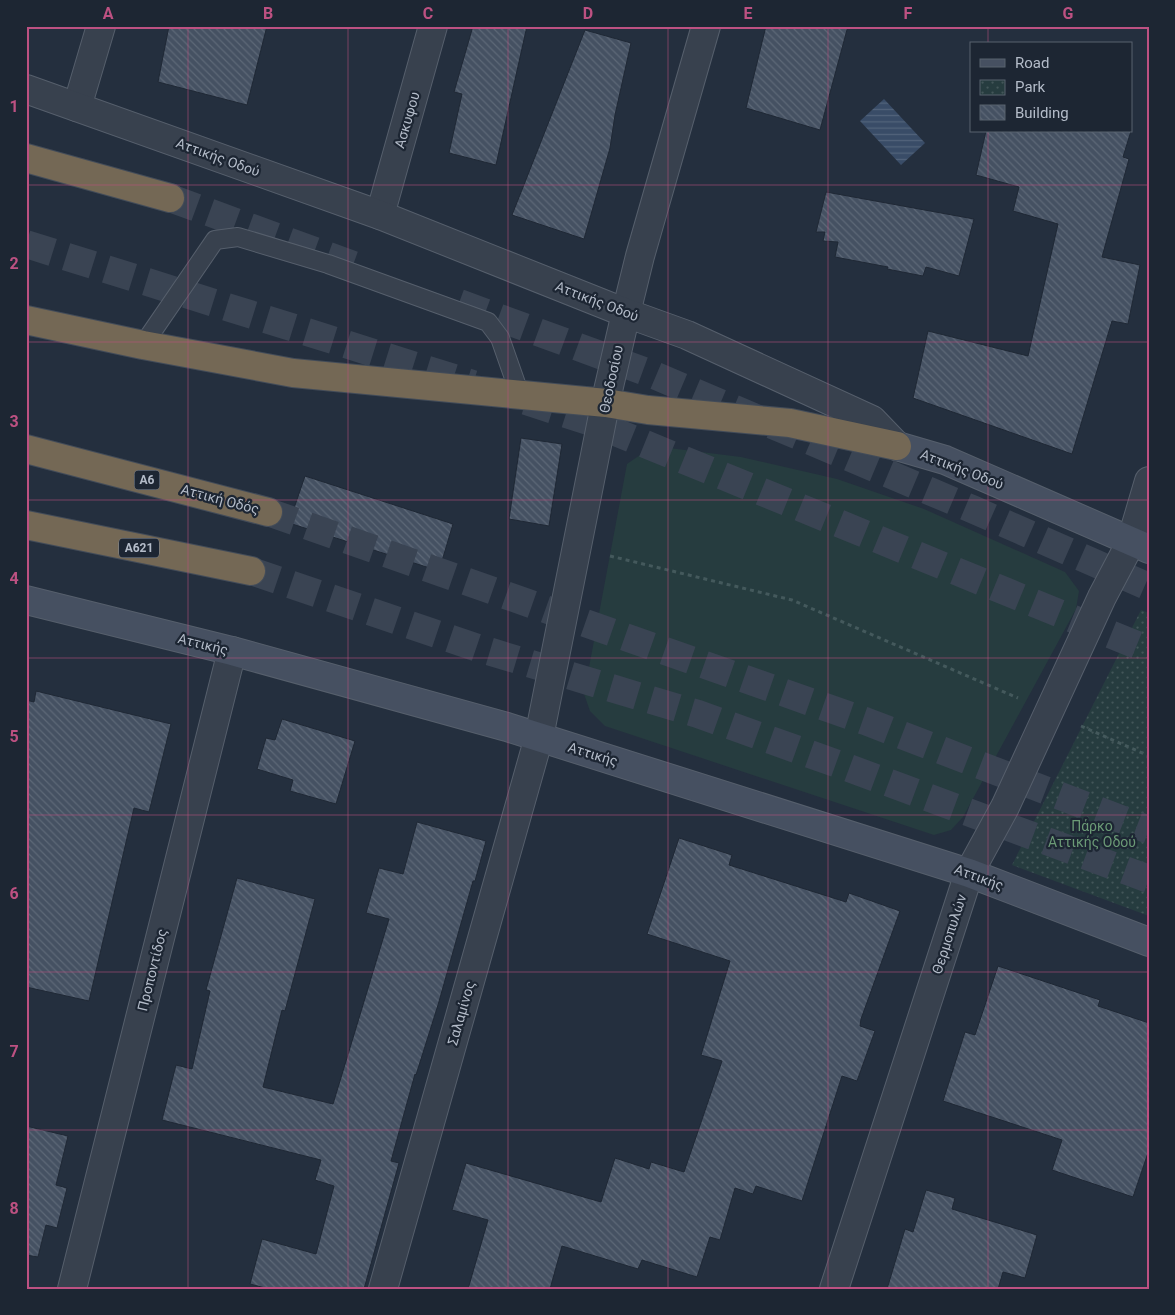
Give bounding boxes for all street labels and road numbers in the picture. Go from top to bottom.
street label: Ασκυφου [391,90,424,150]
street label: Αττικής Οδού [174,134,262,180]
street label: Αττικής Οδού [553,278,641,324]
street label: Θεοδοσίου [596,344,626,414]
street label: Αττικής Οδού [918,446,1006,492]
road number: Α6 [134,470,160,490]
street label: Αττική Οδός [179,481,261,517]
road number: Α621 [119,538,159,558]
street label: Αττικής [176,630,230,658]
street label: Αττικής [566,739,620,769]
street label: Αττικής [952,861,1006,893]
street label: Θερμοπυλών [929,892,969,976]
street label: Προποντίδος [134,927,170,1013]
street label: Σαλαμίνος [444,979,478,1047]

